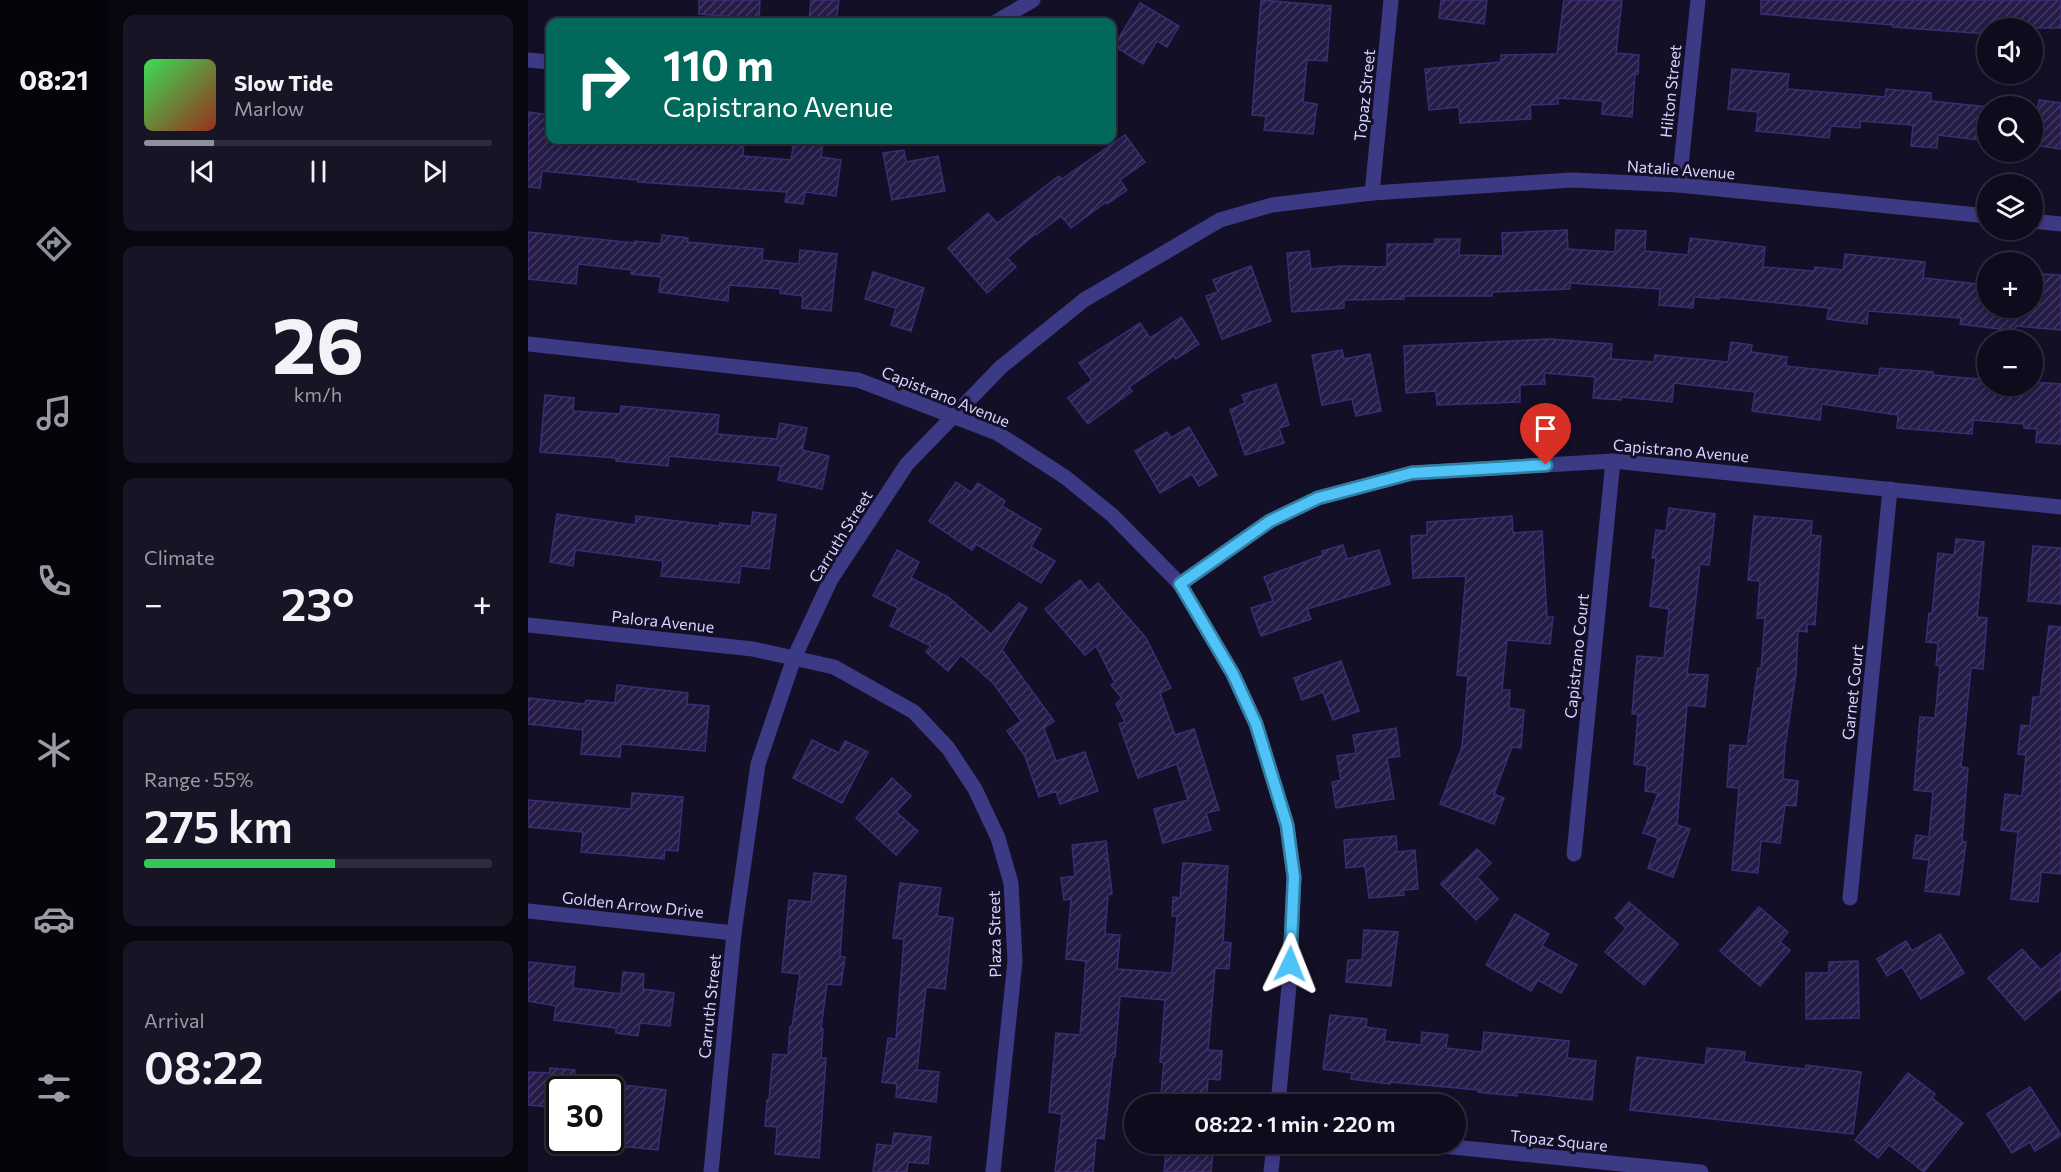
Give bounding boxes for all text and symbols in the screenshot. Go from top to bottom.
map controls [1977,18,2043,396]
button: sound [1977,18,2043,84]
text: 110 m [663,38,774,90]
icon: right [564,42,642,120]
street label: Hilton Street [1656,43,1684,139]
street label: Topaz Street [1350,48,1378,142]
text: 08:21 [19,63,89,96]
text: Slow Tide [234,69,333,96]
text: Capistrano Avenue [663,90,893,123]
text: Marlow [234,96,304,120]
button: search [1977,96,2043,162]
icon: previous [186,155,219,188]
icon: pause [302,155,335,188]
icon: next [418,155,451,188]
street label: Natalie Avenue [1626,156,1736,182]
button: layers [1977,174,2043,240]
icon: directions [33,223,75,265]
button: + [1977,252,2043,318]
text: 26 [272,295,364,390]
button: − [1977,330,2043,396]
street label: Capistrano Avenue [879,362,1013,430]
text: km/h [294,382,342,406]
icon: music [33,392,75,434]
pin [1520,403,1571,465]
icon: arrive [1529,412,1562,445]
street label: Capistrano Avenue [1612,435,1750,465]
street label: Carruth Street [804,486,876,586]
text: Climate [144,545,214,569]
icon: phone [33,560,75,602]
text: 23° [281,575,354,630]
text: − [144,582,163,623]
text: + [473,582,492,623]
street label: Capistrano Court [1560,592,1592,719]
street label: Palora Avenue [611,606,715,636]
street label: Garnet Court [1838,643,1867,741]
icon: climate [33,729,75,771]
text: Range · 55% [144,767,253,791]
text: 275 km [144,797,293,852]
street label: Golden Arrow Drive [561,887,705,921]
street label: Plaza Street [984,890,1004,978]
icon: car [33,898,75,940]
position arrow [1258,932,1322,996]
street label: Carruth Street [694,952,724,1059]
text: Arrival [144,1008,205,1032]
text: 08:22 [144,1038,264,1093]
icon: filters [33,1067,75,1109]
speed limit sign: 30 [546,1076,624,1154]
text: 08:22 · 1 min · 220 m [1195,1110,1395,1137]
street label: Topaz Square [1509,1125,1609,1155]

